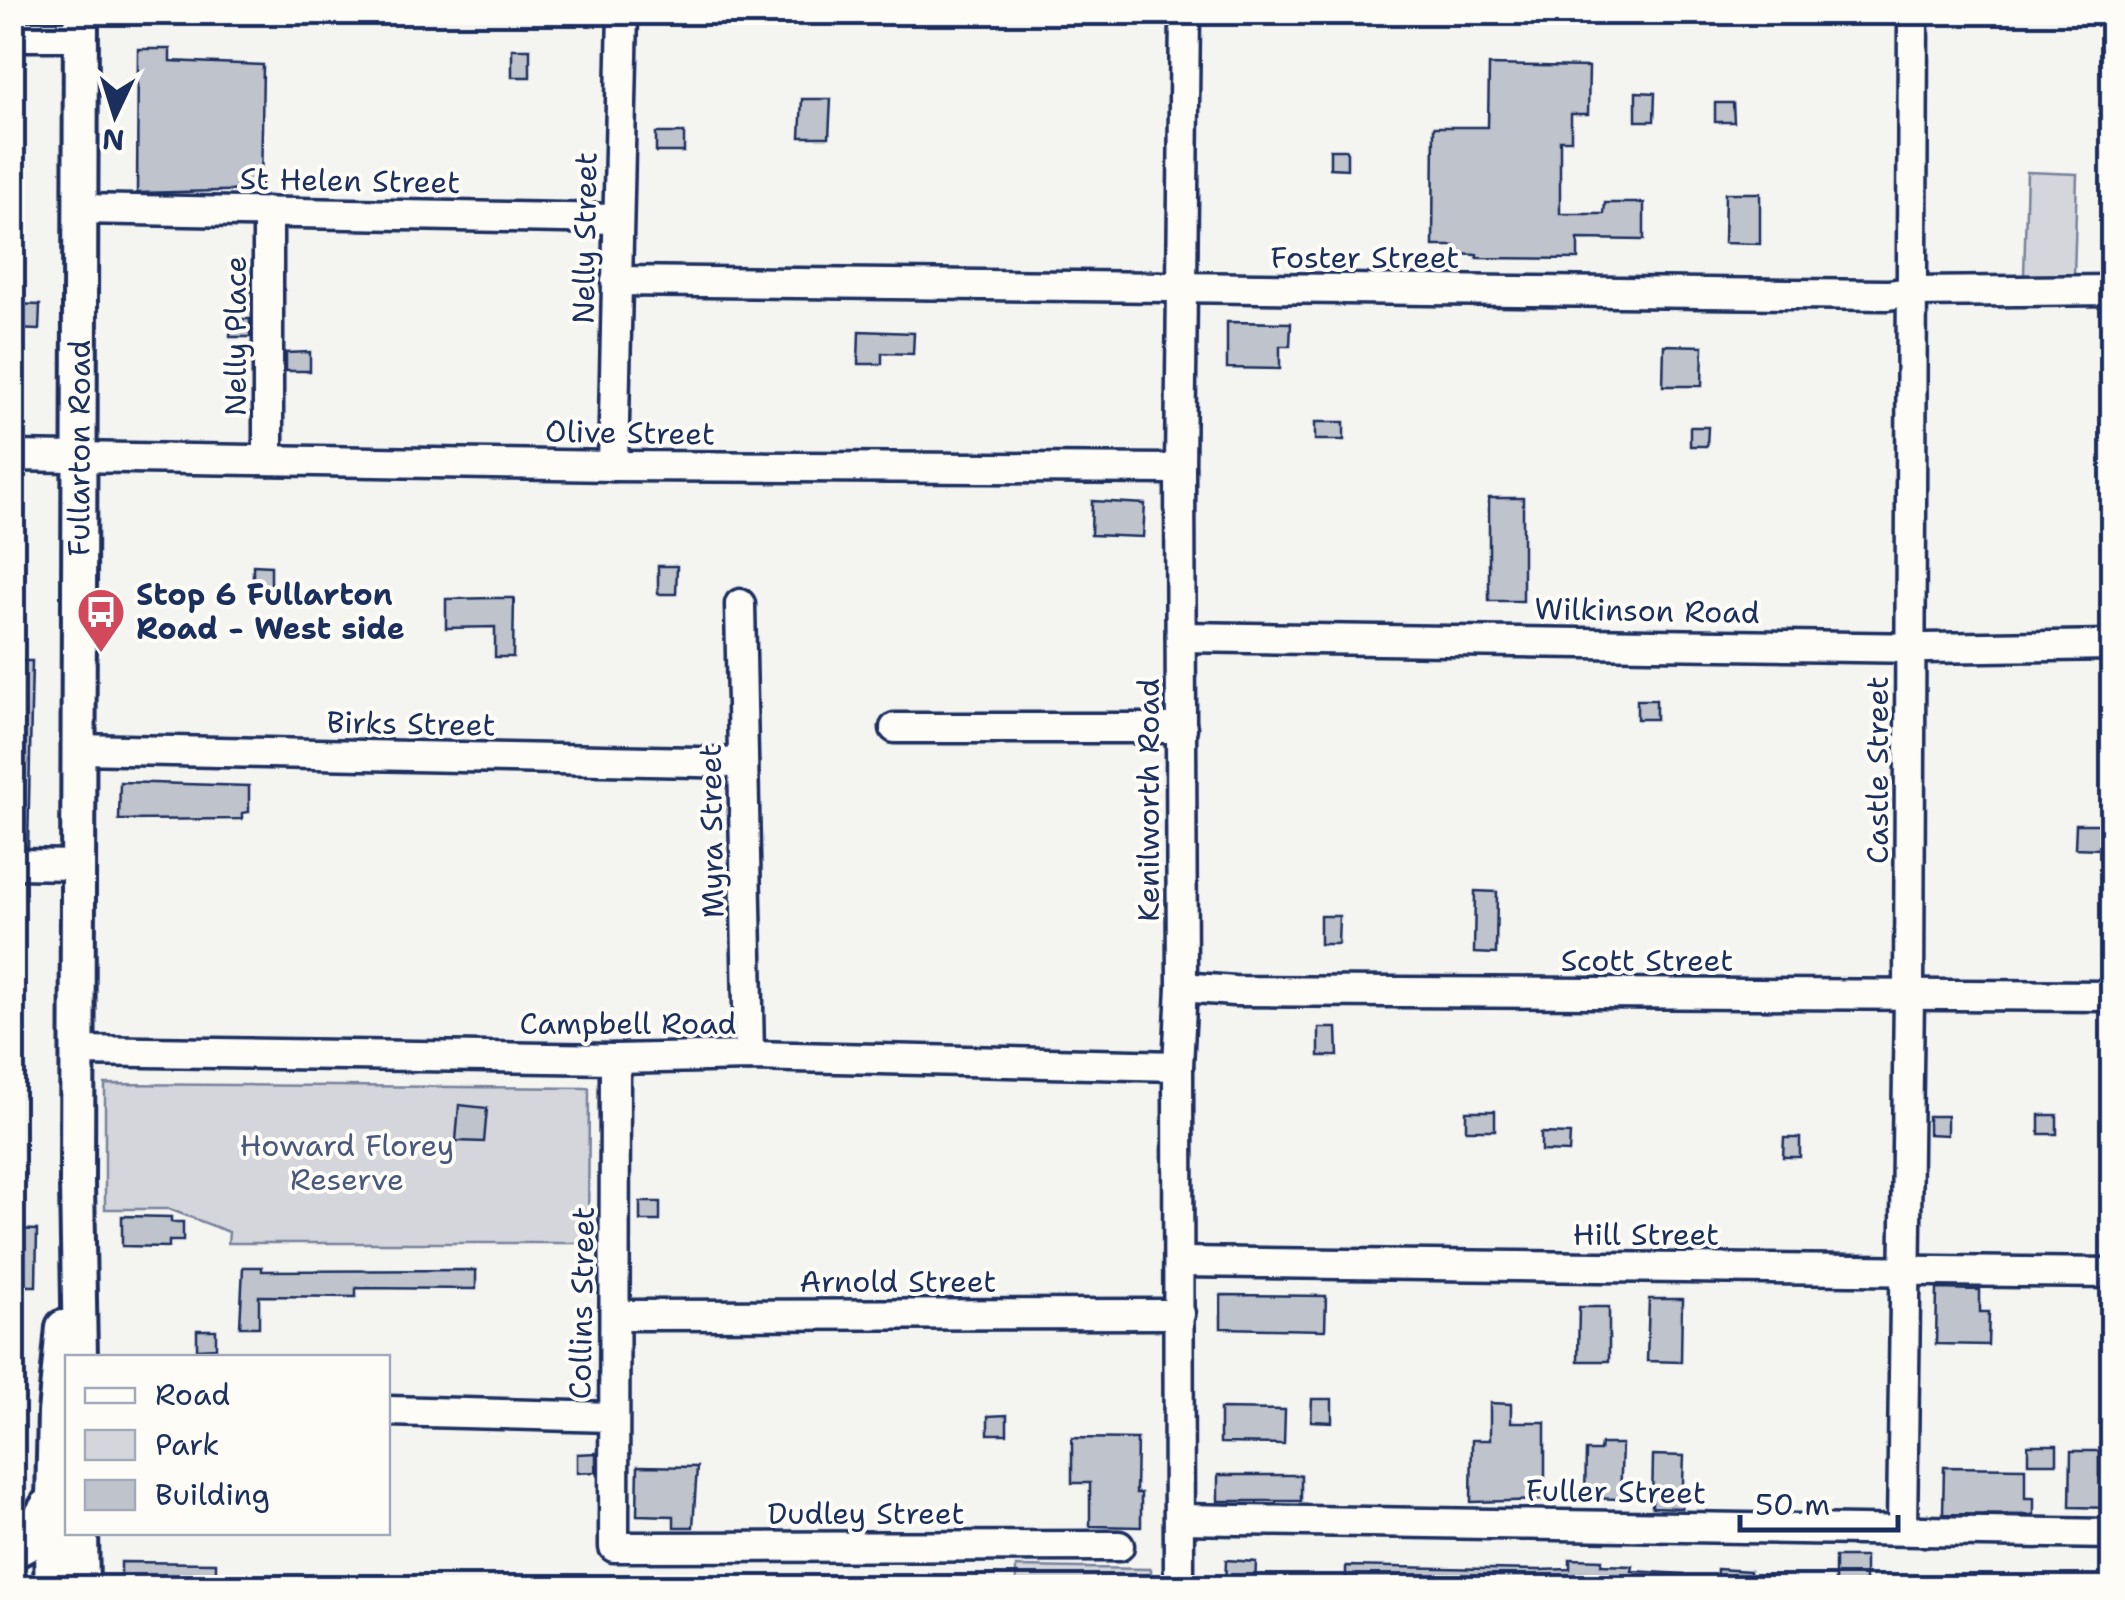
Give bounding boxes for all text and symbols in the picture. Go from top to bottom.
north arrow [65,65,165,165]
text: N [101,120,126,160]
street label: Nelly Street [563,152,606,324]
street label: St Helen Street [239,158,461,203]
street label: Foster Street [1271,237,1459,278]
street label: Nelly Place [215,256,256,416]
street label: Fullarton Road [58,340,100,557]
street label: Olive Street [545,411,715,454]
place label: Stop 6 Fullarton Road - West side [136,574,405,649]
bus stop icon: Stop 6 Fullarton Road - West side [75,586,127,654]
street label: Wilkinson Road [1534,588,1760,633]
street label: Castle Street [1857,676,1898,864]
street label: Kenilworth Road [1128,678,1169,922]
street label: Birks Street [326,702,496,745]
street label: Myra Street [689,743,734,919]
street label: Scott Street [1561,940,1733,981]
street label: Campbell Road [519,1003,737,1044]
park label: Howard Florey Reserve [240,1125,454,1200]
street label: Collins Street [559,1206,604,1400]
street label: Hill Street [1573,1214,1719,1255]
street label: Arnold Street [800,1261,996,1302]
legend [65,1355,390,1535]
text: Road [155,1374,230,1415]
text: Park [155,1424,219,1465]
street label: Fuller Street [1526,1469,1706,1514]
scale bar [1740,1470,1898,1532]
text: Building [155,1474,270,1515]
text: 50 m [1755,1484,1830,1525]
street label: Dudley Street [767,1493,965,1534]

